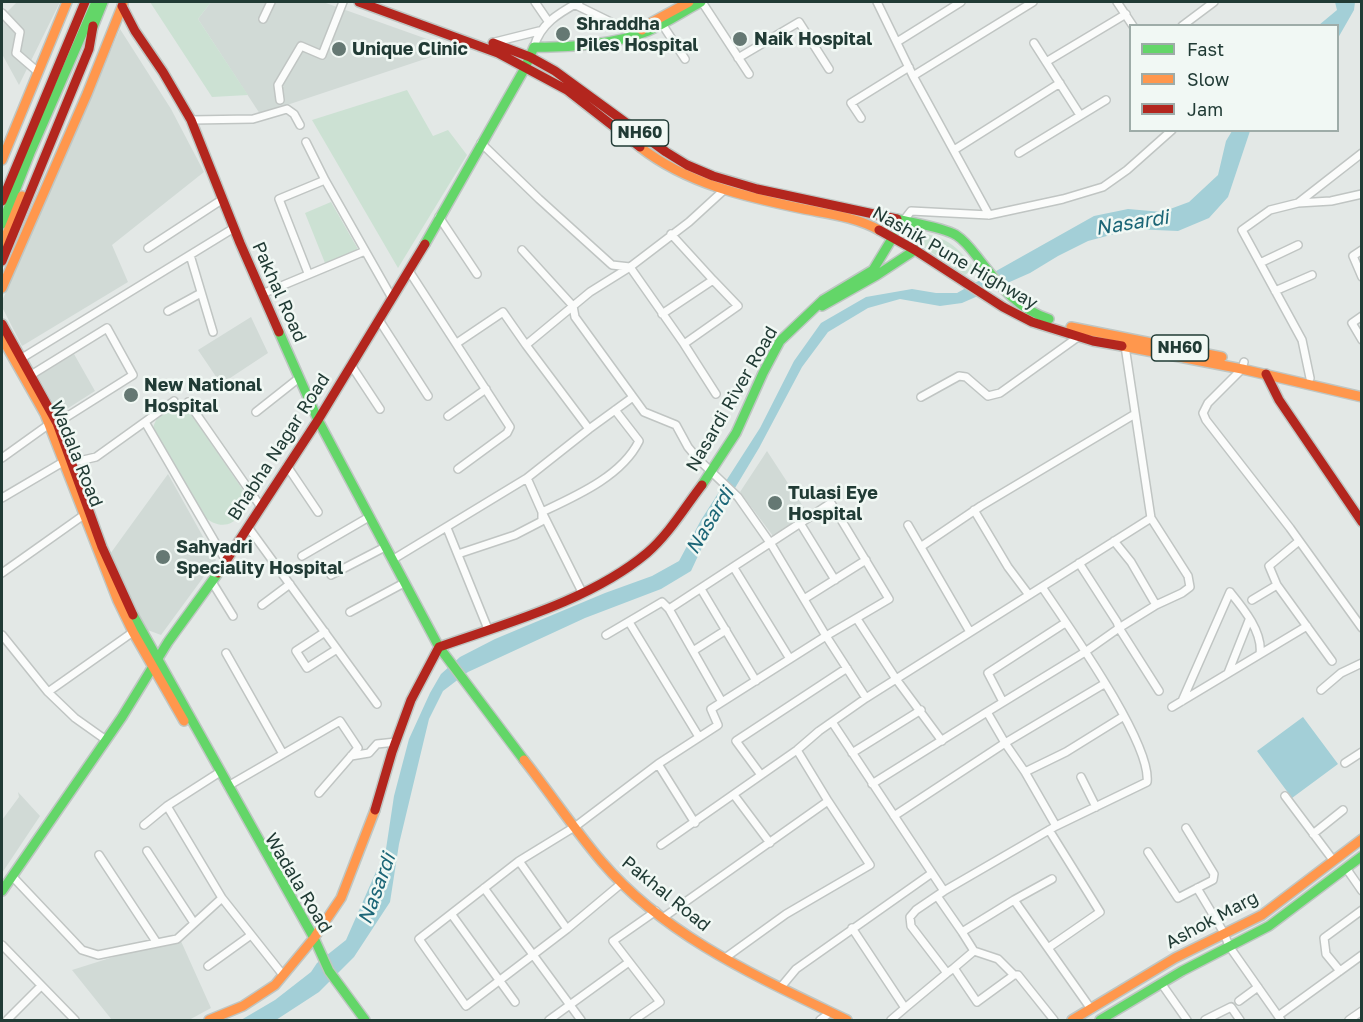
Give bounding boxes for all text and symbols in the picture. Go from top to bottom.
place label: Shraddha Piles Hospital [576,13,698,56]
legend [1129,24,1339,132]
marker: Shraddha Piles Hospital [554,25,572,43]
place label: Naik Hospital [754,28,872,50]
marker: Naik Hospital [731,30,749,48]
place label: Unique Clinic [352,38,468,60]
text: Fast [1187,38,1224,60]
marker: Unique Clinic [330,40,348,58]
text: Slow [1187,68,1229,90]
text: Jam [1187,98,1223,120]
road number: NH60 [612,120,668,146]
street label: Nashik Pune Highway [869,202,1041,314]
water label: Nasardi [1094,205,1170,241]
street label: Pakhal Road [247,238,311,346]
street label: Nasardi River Road [682,323,782,475]
road number: NH60 [1152,335,1208,361]
street label: Bhabha Nagar Road [223,369,335,525]
place label: New National Hospital [144,374,262,416]
marker: New National Hospital [122,386,140,404]
street label: Wadala Road [45,398,107,510]
place label: Tulasi Eye Hospital [788,482,878,524]
water label: Nasardi [681,483,739,559]
marker: Tulasi Eye Hospital [766,494,784,512]
place label: Sahyadri Speciality Hospital [176,536,343,578]
marker: Sahyadri Speciality Hospital [154,548,172,566]
street label: Wadala Road [260,829,336,937]
water label: Nasardi [353,850,401,928]
street label: Pakhal Road [617,852,715,936]
street label: Ashok Marg [1162,887,1262,953]

